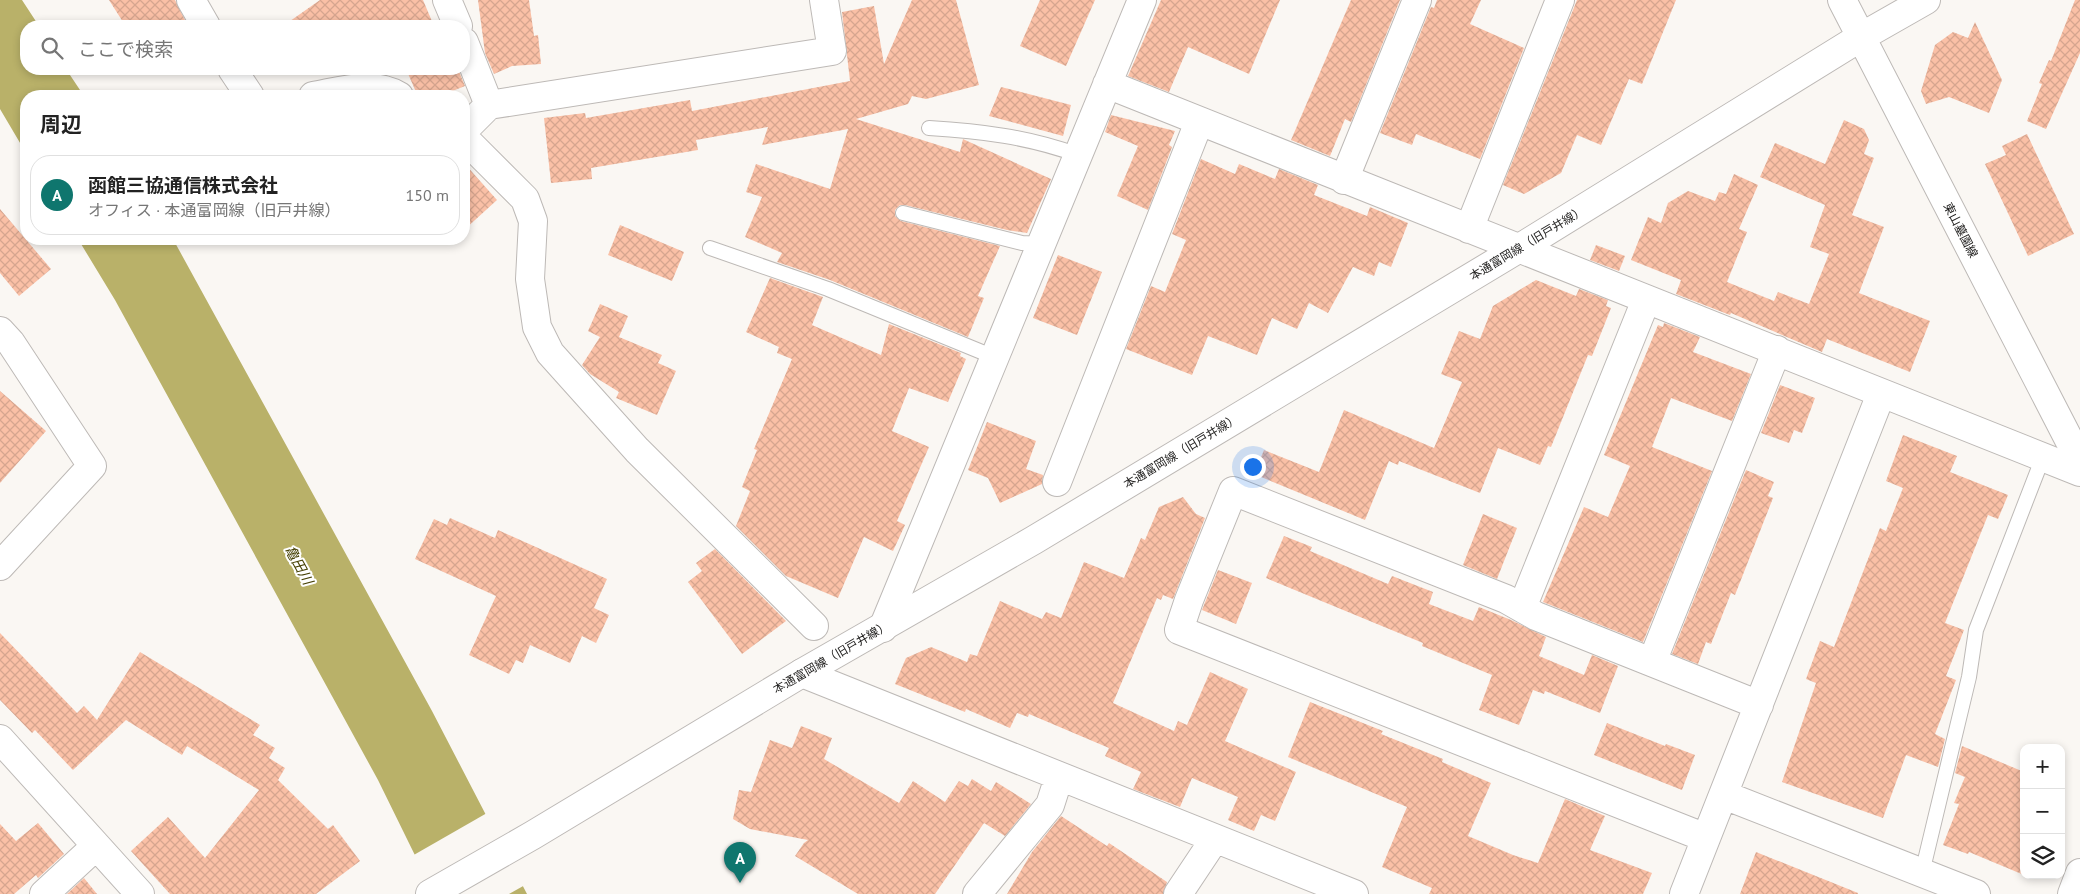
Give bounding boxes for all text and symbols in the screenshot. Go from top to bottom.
search box [20,20,470,75]
icon: search [38,34,66,62]
text: ここで検索 [78,37,173,61]
text: 周辺 [40,111,82,138]
text: 函館三協通信株式会社 [88,173,278,197]
text: A [52,185,62,205]
text: 150 m [406,185,449,205]
text: オフィス · 本通富岡線（旧戸井線） [88,200,341,220]
street label: 東山墓園線 [1941,200,1981,260]
street label: 本通富岡線（旧戸井線） [1467,203,1587,283]
street label: 本通富岡線（旧戸井線） [1121,411,1241,491]
your location [1240,454,1266,480]
water label: 亀田川 [281,542,318,589]
street label: 本通富岡線（旧戸井線） [770,618,892,696]
map controls [2020,744,2065,879]
button: + [2020,744,2065,789]
button: − [2020,789,2065,834]
button: layers [2020,834,2065,879]
pin: A [724,842,756,883]

